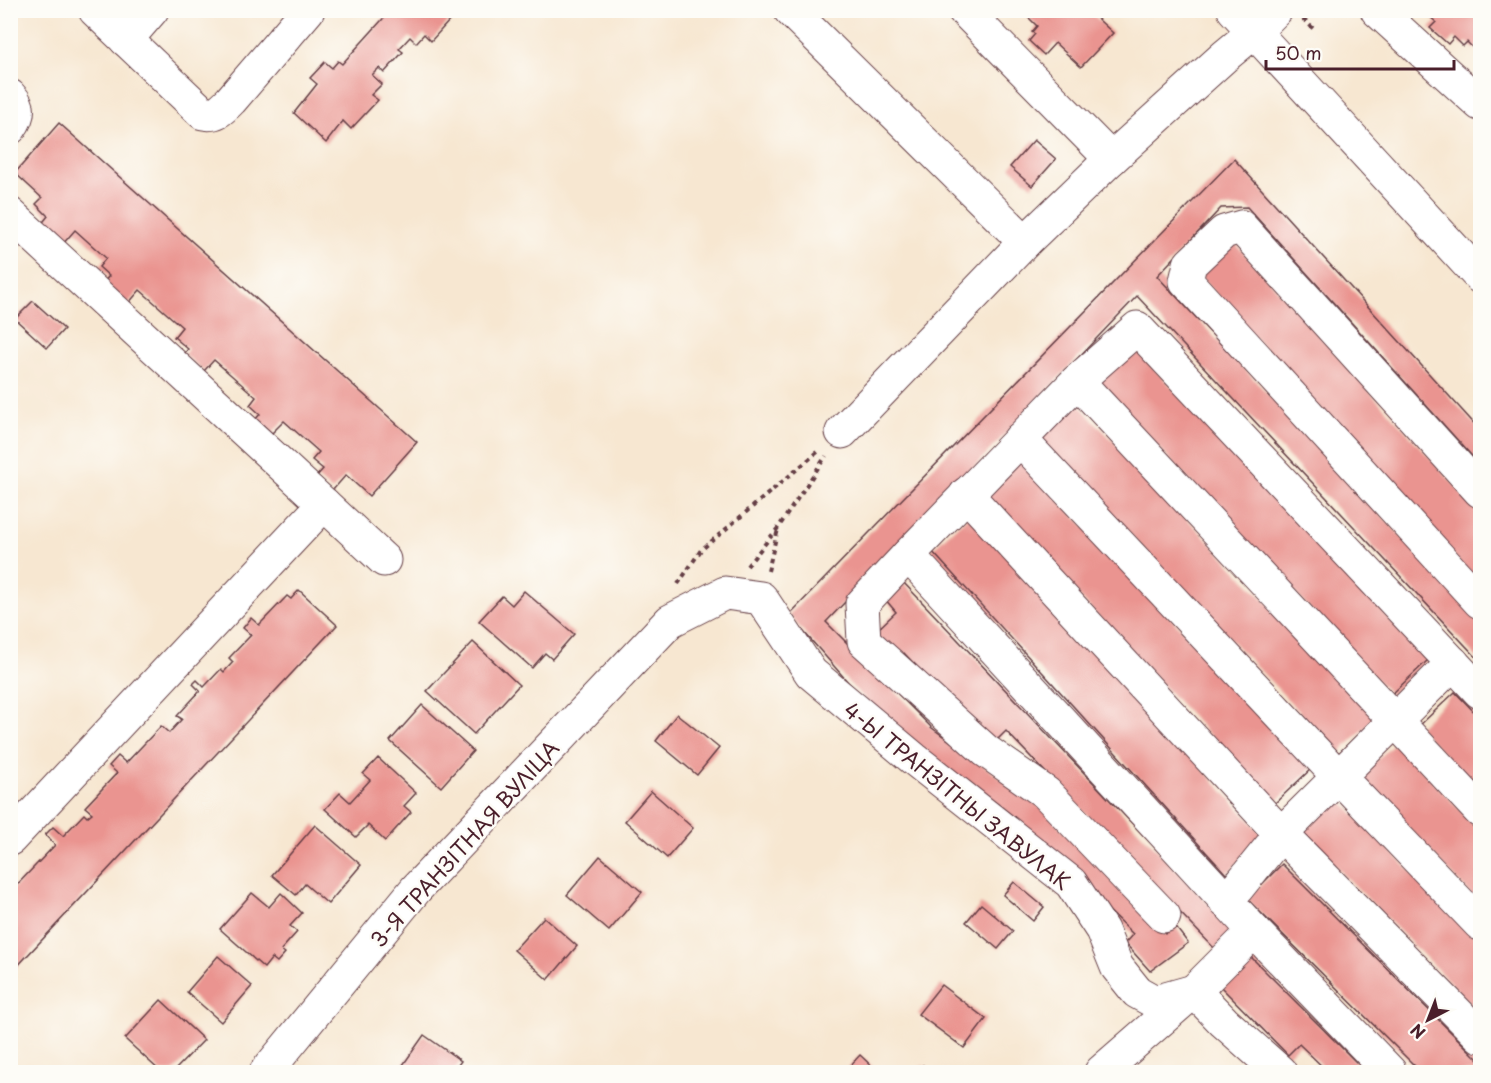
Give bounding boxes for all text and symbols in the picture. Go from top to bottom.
scale bar [1266,33,1454,71]
text: 50 m [1275,39,1322,66]
street label: 4-Ы ТРАНЗІТНЫ ЗАВУЛАК [838,693,1078,897]
street label: 3-Я ТРАНЗІТНАЯ ВУЛІЦА [362,732,566,954]
north arrow [1398,990,1458,1050]
text: N [1405,1019,1430,1045]

